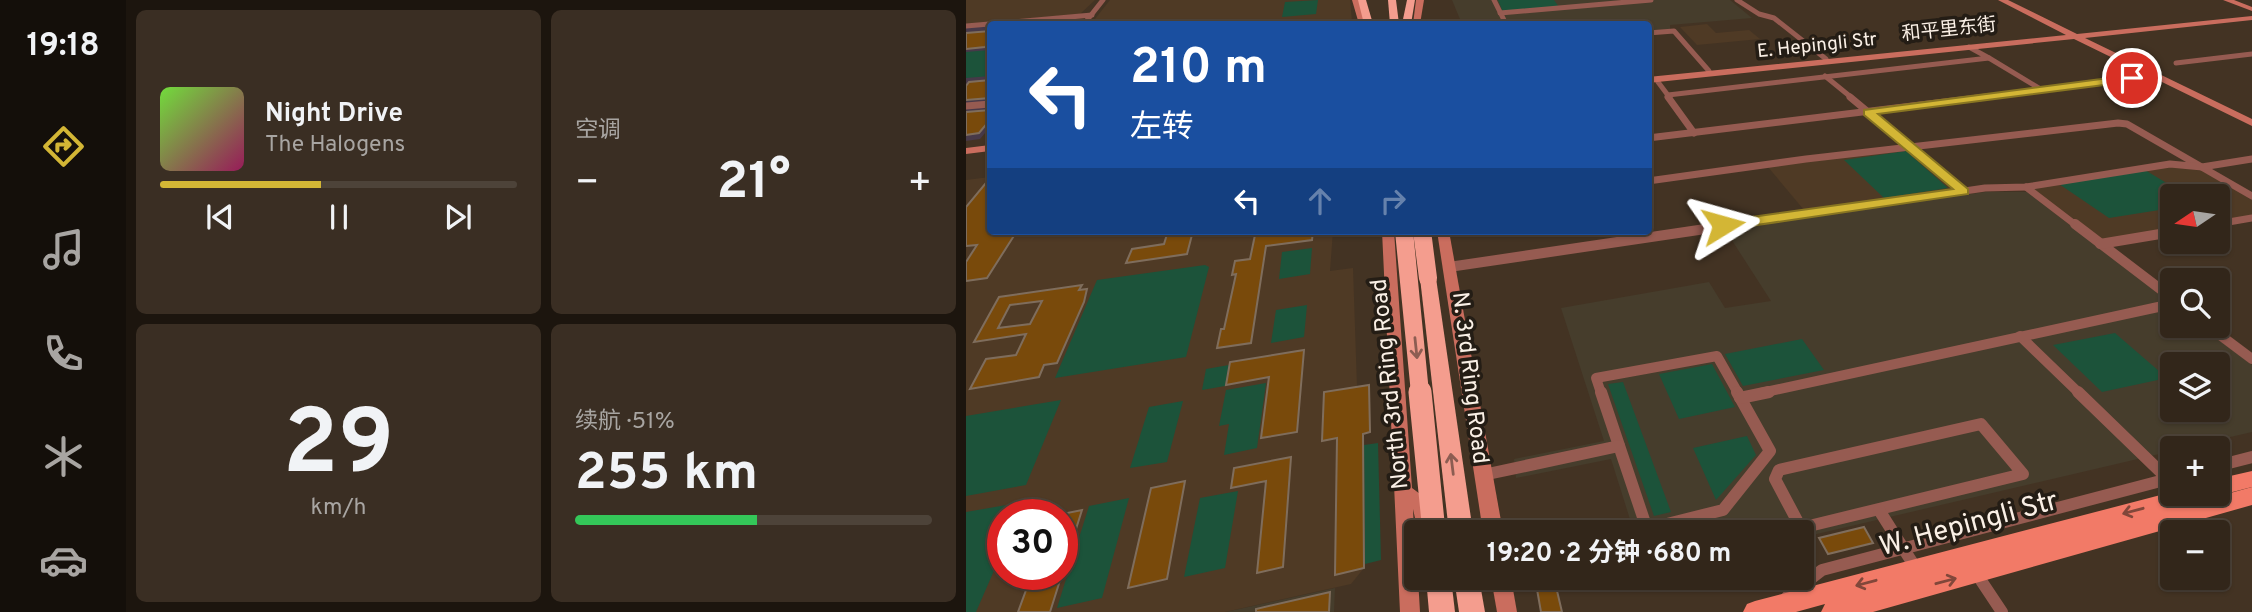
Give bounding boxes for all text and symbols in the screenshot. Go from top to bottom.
street label: 和平里东街 [1900,13,1998,47]
text: 19:18 [26,27,100,67]
street label: E. Hepingli Str [1756,28,1879,64]
text: 210 m [1130,39,1267,101]
pin [2102,48,2162,108]
icon: left [1015,49,1106,140]
icon: arrive [2113,59,2151,97]
text: Night Drive [265,98,403,131]
text: 左转 [1130,109,1194,149]
text: 空调 [575,117,621,146]
icon: directions [39,122,88,171]
text: The Halogens [265,131,405,160]
text: 21° [716,151,791,217]
text: − [575,160,600,209]
text: + [907,160,932,209]
icon: left [1228,182,1266,220]
icon: ahead [1301,182,1339,220]
icon: right [1374,182,1412,220]
north arrow [2160,184,2230,254]
map controls [2160,184,2230,590]
position arrow [1686,188,1760,262]
icon: previous [201,198,239,236]
icon: pause [320,198,358,236]
icon: next [439,198,477,236]
icon: music [39,225,88,274]
button: search [2160,268,2230,338]
street label: North 3rd Ring Road [1366,277,1416,491]
street label: N. 3rd Ring Road [1444,290,1494,466]
icon: phone [39,329,88,378]
one-way arrow [1410,336,1423,359]
button: layers [2160,352,2230,422]
text: 29 [283,391,394,506]
text: 续航 · 51% [575,408,675,437]
icon: climate [39,432,88,481]
button: + [2160,436,2230,506]
text: 255 km [575,442,758,508]
one-way arrow [1446,453,1459,476]
street label: W. Hepingli Str [1876,484,2062,566]
text: km/h [311,494,366,523]
speed limit sign: 30 [987,499,1078,590]
one-way arrow [2122,506,2144,519]
button: − [2160,520,2230,590]
icon: car [39,536,88,585]
text: 19:20 · 2 分钟 · 680 m [1487,538,1731,571]
one-way arrow [1934,574,1957,587]
one-way arrow [1855,577,1877,590]

